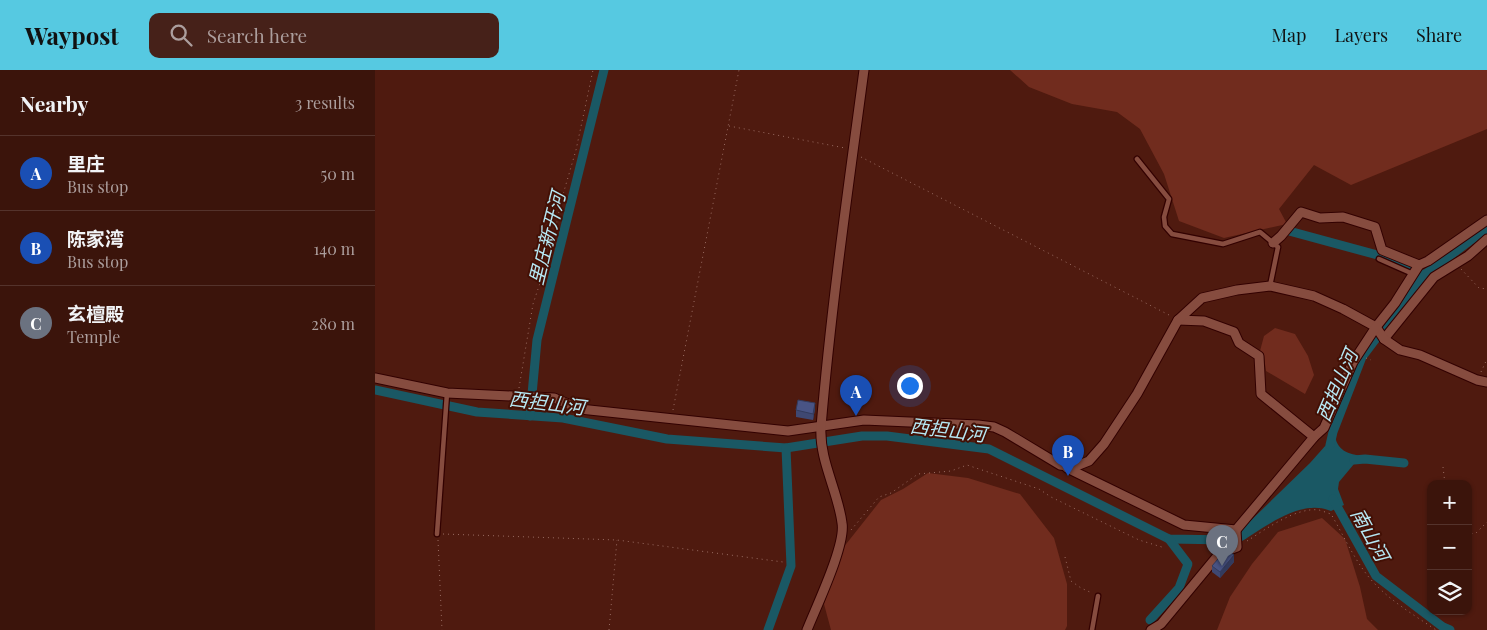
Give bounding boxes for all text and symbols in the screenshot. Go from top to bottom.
search box [149,13,499,58]
text: Waypost [25,19,119,51]
icon: search [167,21,195,49]
text: Search here [207,22,307,48]
text: Map [1271,23,1306,47]
text: Layers [1334,23,1388,47]
text: Share [1416,23,1462,47]
text: Nearby [20,89,89,117]
text: 3 results [295,92,355,113]
text: 里庄 [67,150,105,176]
text: A [31,163,41,184]
text: 50 m [321,163,355,184]
text: Bus stop [67,176,128,197]
water label: 里庄新开河 [522,185,571,287]
text: 陈家湾 [67,225,124,251]
text: B [31,238,41,259]
text: 140 m [313,238,355,259]
text: Bus stop [67,251,128,272]
text: 玄檀殿 [67,300,124,326]
text: C [30,313,42,334]
text: 280 m [311,313,355,334]
text: Temple [67,326,120,347]
water label: 西担山河 [1309,341,1364,425]
your location [897,373,923,399]
pin: A [840,375,872,416]
water label: 西担山河 [508,384,590,420]
water label: 西担山河 [909,411,991,447]
pin: B [1052,435,1084,476]
map controls [1427,480,1472,615]
button: + [1427,480,1472,525]
water label: 南山河 [1346,503,1398,569]
pin: C [1206,525,1238,566]
button: − [1427,525,1472,570]
button: layers [1427,570,1472,615]

